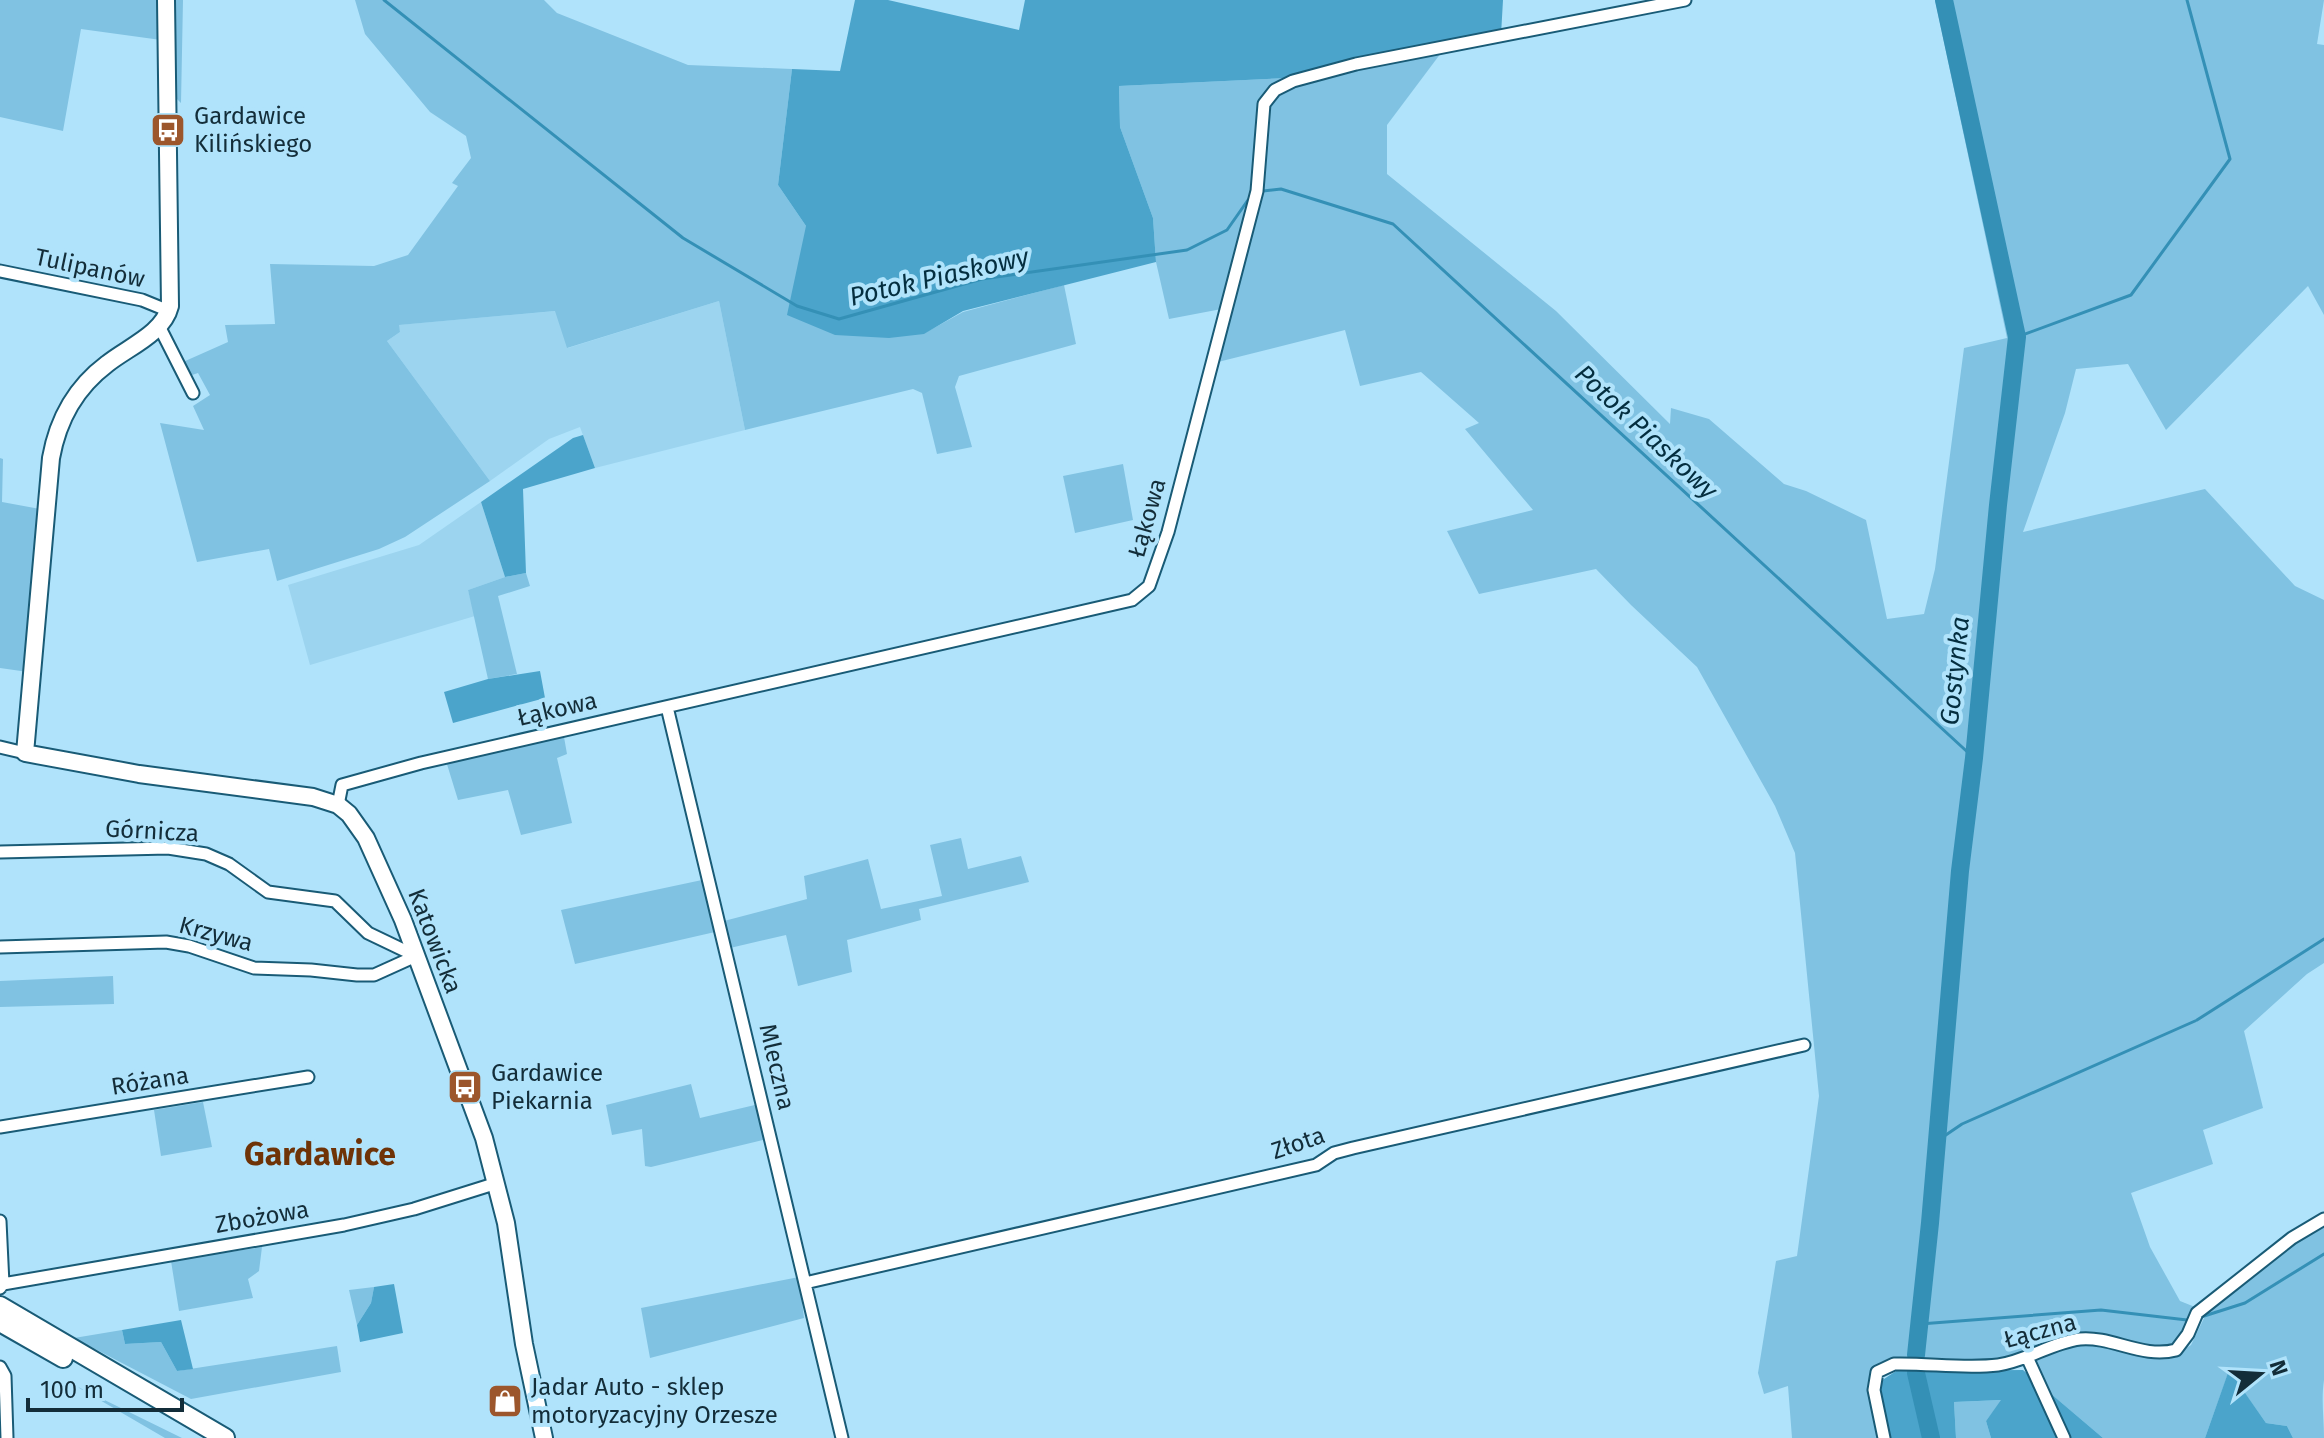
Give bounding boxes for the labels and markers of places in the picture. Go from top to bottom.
place label: Gardawice Kilińskiego [194,102,312,158]
bus stop icon: Gardawice Kilińskiego [149,111,187,149]
place label: Gardawice Piekarnia [491,1059,603,1115]
bus stop icon: Gardawice Piekarnia [446,1068,484,1106]
place label: Jadar Auto - sklep motoryzacyjny Orzesze [531,1373,778,1429]
shop icon: Jadar Auto - sklep motoryzacyjny Orzesze [486,1382,524,1420]

